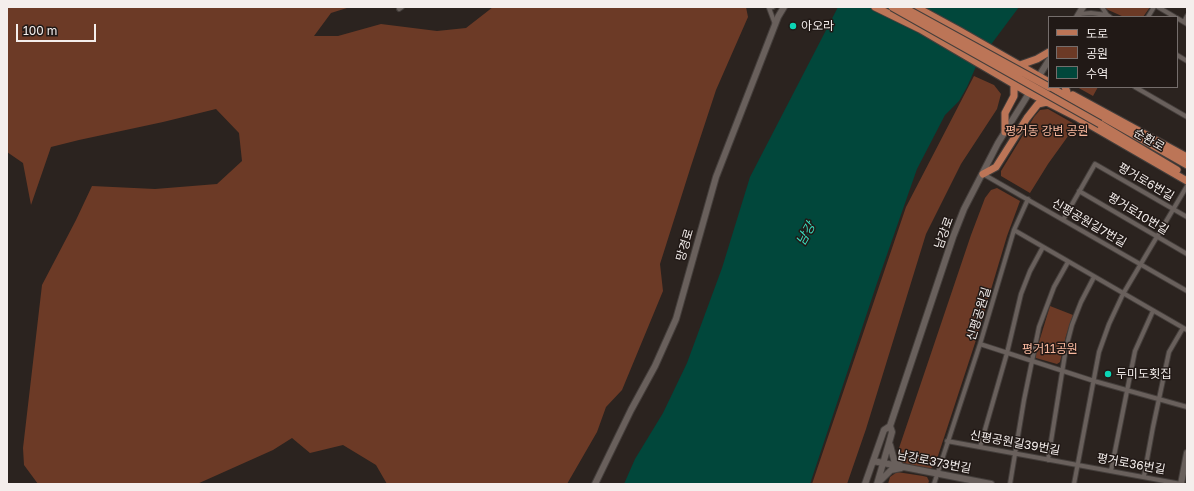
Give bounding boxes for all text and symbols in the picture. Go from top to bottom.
scale bar [18,16,98,42]
legend [1048,16,1178,88]
place label: 아오라 [801,19,834,33]
marker: 아오라 [788,21,798,31]
text: 100 m [23,23,57,38]
text: 도로 [1086,26,1108,41]
text: 공원 [1086,46,1108,61]
text: 수역 [1086,66,1108,81]
park label: 평거동 강변 공원 [1005,124,1089,138]
street label: 순환로 [1131,125,1167,155]
street label: 평거로6번길 [1115,160,1177,204]
street label: 평거로10번길 [1105,190,1171,238]
street label: 신평공원길7번길 [1049,196,1129,250]
street label: 남강로 [932,215,956,251]
water label: 남강 [793,220,819,248]
street label: 망경로 [674,227,696,263]
street label: 신평공원길 [964,286,994,342]
park label: 평거11공원 [1022,342,1078,356]
place label: 두미도횟집 [1116,367,1171,381]
marker: 두미도횟집 [1103,369,1113,379]
street label: 신평공원길39번길 [969,428,1061,458]
street label: 남강로373번길 [896,448,972,476]
street label: 평거로36번길 [1096,451,1166,477]

